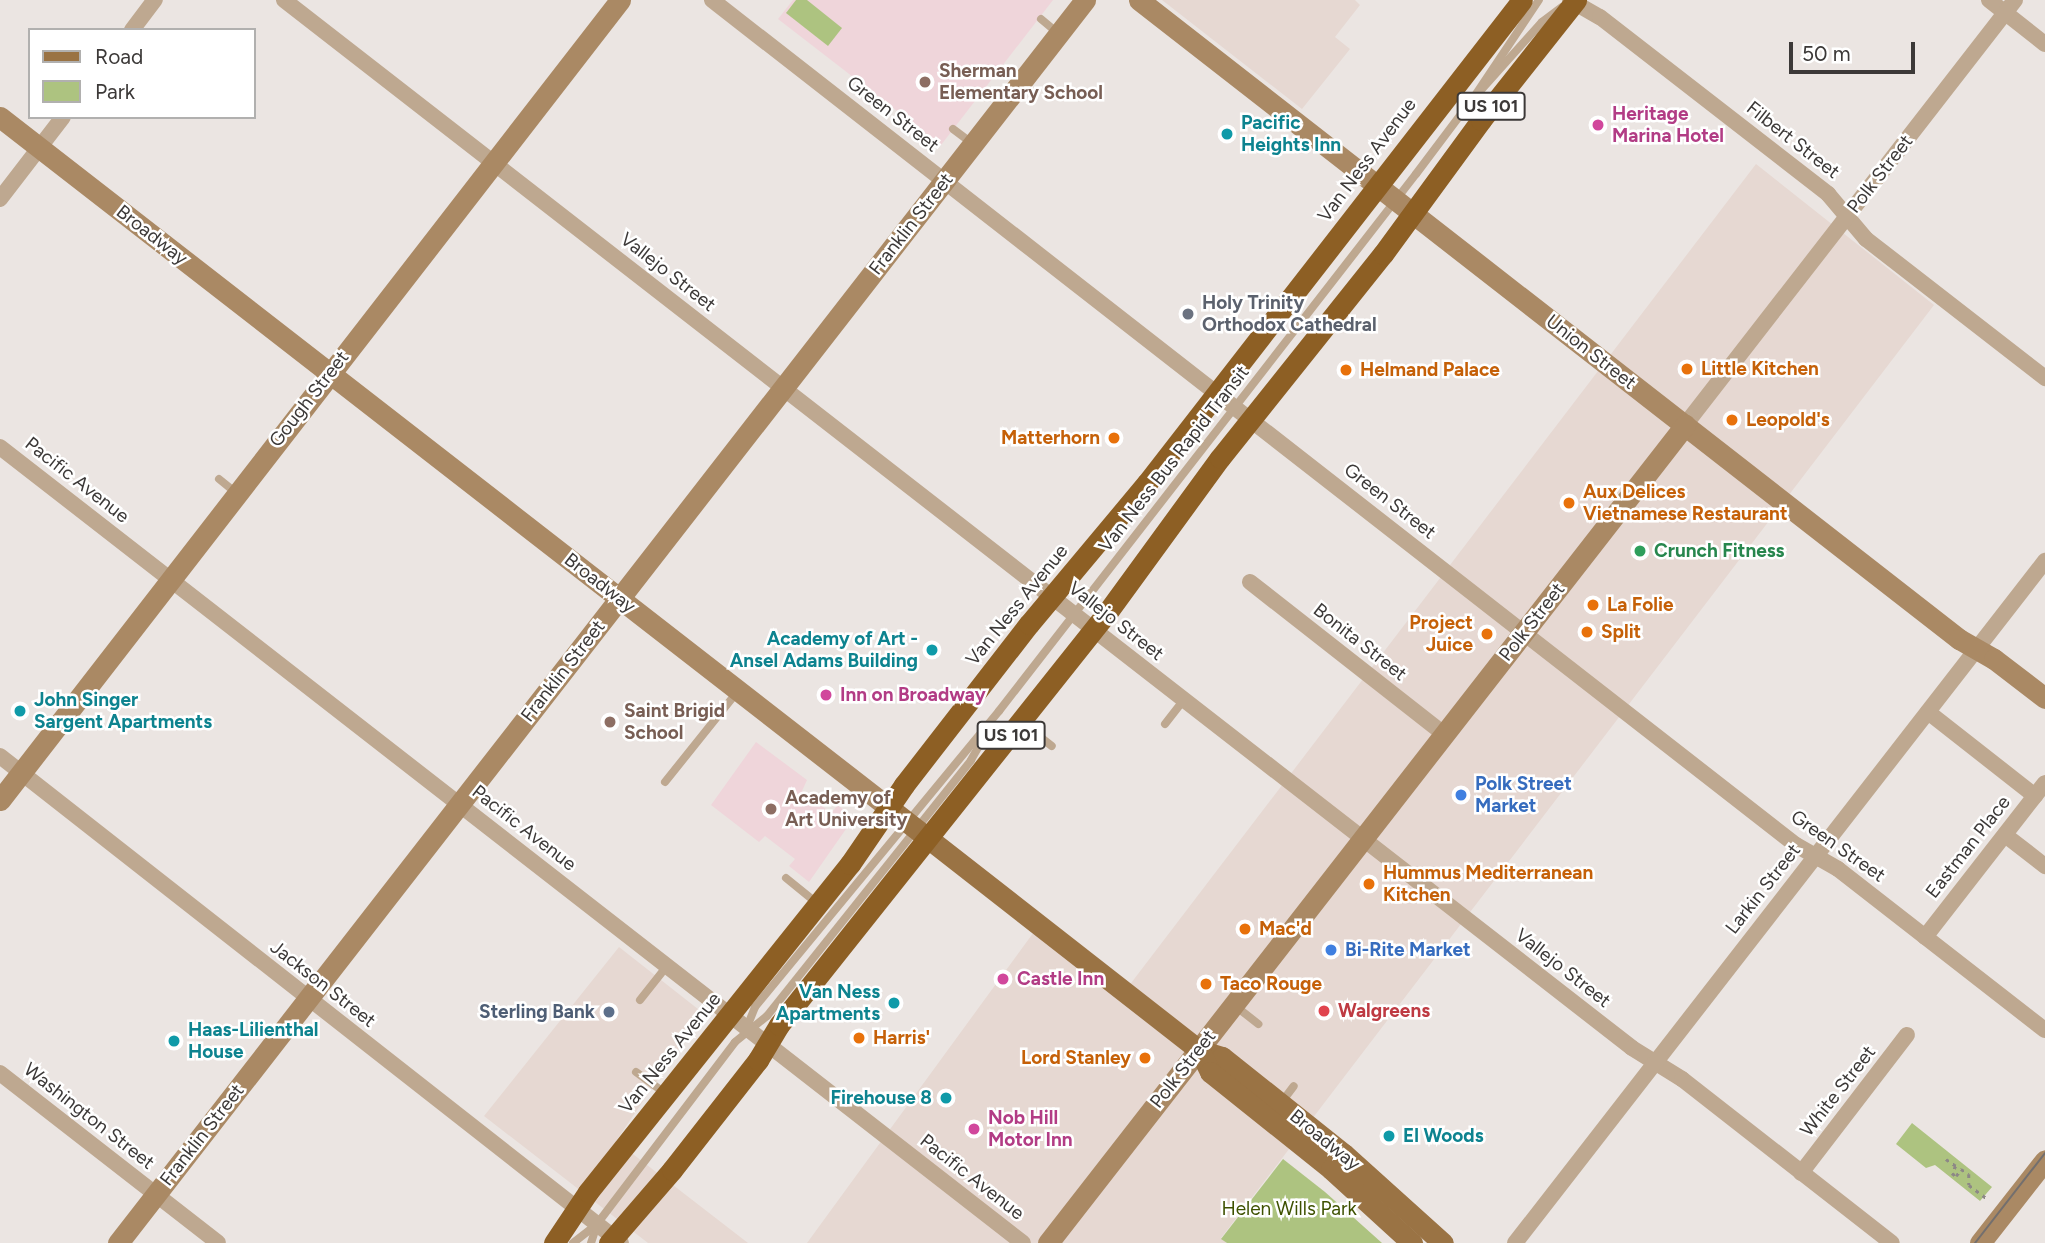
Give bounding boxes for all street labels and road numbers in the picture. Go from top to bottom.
street label: Green Street [843,71,943,157]
road number: US 101 [1456,92,1526,120]
street label: Van Ness Avenue [1313,94,1421,226]
street label: Filbert Street [1742,97,1844,183]
street label: Polk Street [1842,130,1918,218]
street label: Franklin Street [864,168,958,280]
street label: Broadway [112,200,192,270]
street label: Vallejo Street [616,228,720,316]
street label: Union Street [1541,310,1641,394]
street label: Gough Street [264,346,354,452]
street label: Van Ness Bus Rapid Transit [1094,361,1254,557]
street label: Pacific Avenue [20,432,134,528]
street label: Green Street [1340,458,1440,544]
street label: Van Ness Avenue [961,540,1073,670]
street label: Broadway [560,548,640,618]
street label: Vallejo Street [1064,577,1168,665]
street label: Polk Street [1494,578,1570,666]
street label: Bonita Street [1309,598,1411,686]
street label: Franklin Street [516,615,610,727]
road number: US 101 [976,720,1046,750]
street label: Pacific Avenue [467,780,581,876]
street label: Eastman Place [1921,791,2015,903]
street label: Green Street [1786,805,1890,887]
street label: Larkin Street [1721,839,1805,939]
street label: Vallejo Street [1511,924,1615,1012]
street label: Jackson Street [266,936,380,1032]
street label: Van Ness Avenue [614,988,726,1118]
street label: Polk Street [1145,1025,1221,1113]
street label: White Street [1796,1041,1880,1141]
street label: Washington Street [19,1058,159,1174]
street label: Franklin Street [155,1079,249,1191]
street label: Broadway [1285,1105,1365,1175]
street label: Pacific Avenue [915,1129,1029,1225]

